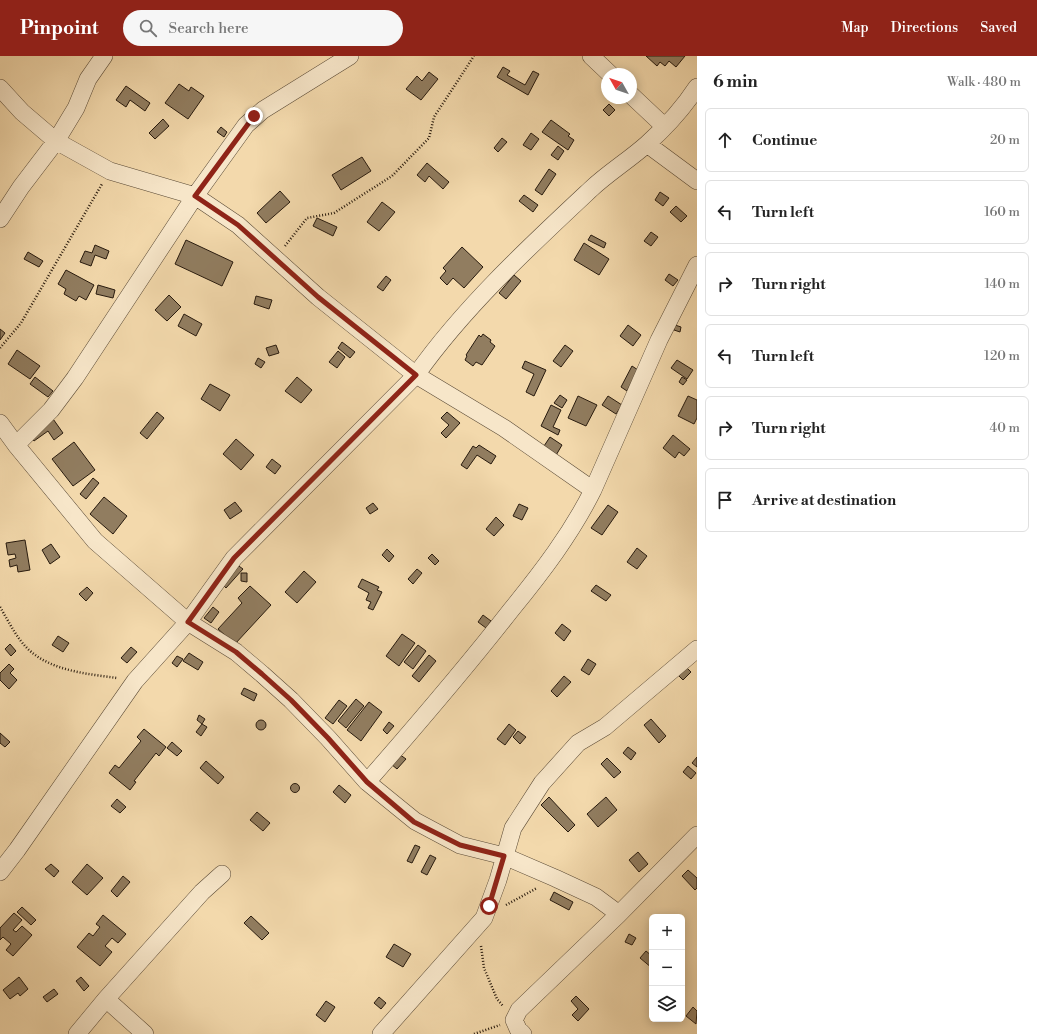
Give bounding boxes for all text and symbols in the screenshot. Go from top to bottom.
search box [123,10,403,46]
text: Pinpoint [20,16,99,40]
icon: search [137,17,159,39]
text: Search here [169,19,249,38]
text: Map [841,19,869,37]
text: Directions [891,19,958,37]
text: Saved [980,19,1017,37]
north arrow [601,68,637,104]
text: 6 min [713,71,758,93]
text: Walk · 480 m [947,74,1021,90]
route end [245,107,263,125]
icon: ahead [714,129,736,151]
text: Continue [752,131,817,150]
text: 20 m [990,132,1020,148]
icon: left [714,201,736,223]
text: Turn left [752,203,814,222]
text: 160 m [984,204,1020,220]
icon: right [714,273,736,295]
text: Turn right [752,275,826,294]
text: 140 m [984,276,1020,292]
icon: left [714,345,736,367]
text: Turn left [752,347,814,366]
text: 120 m [984,348,1020,364]
icon: right [714,417,736,439]
text: Turn right [752,419,826,438]
text: 40 m [990,420,1020,436]
icon: arrive [714,489,736,511]
text: Arrive at destination [752,491,896,510]
route start [480,897,498,915]
map controls [649,914,685,1022]
button: + [649,914,685,950]
button: − [649,950,685,986]
button: layers [649,986,685,1022]

